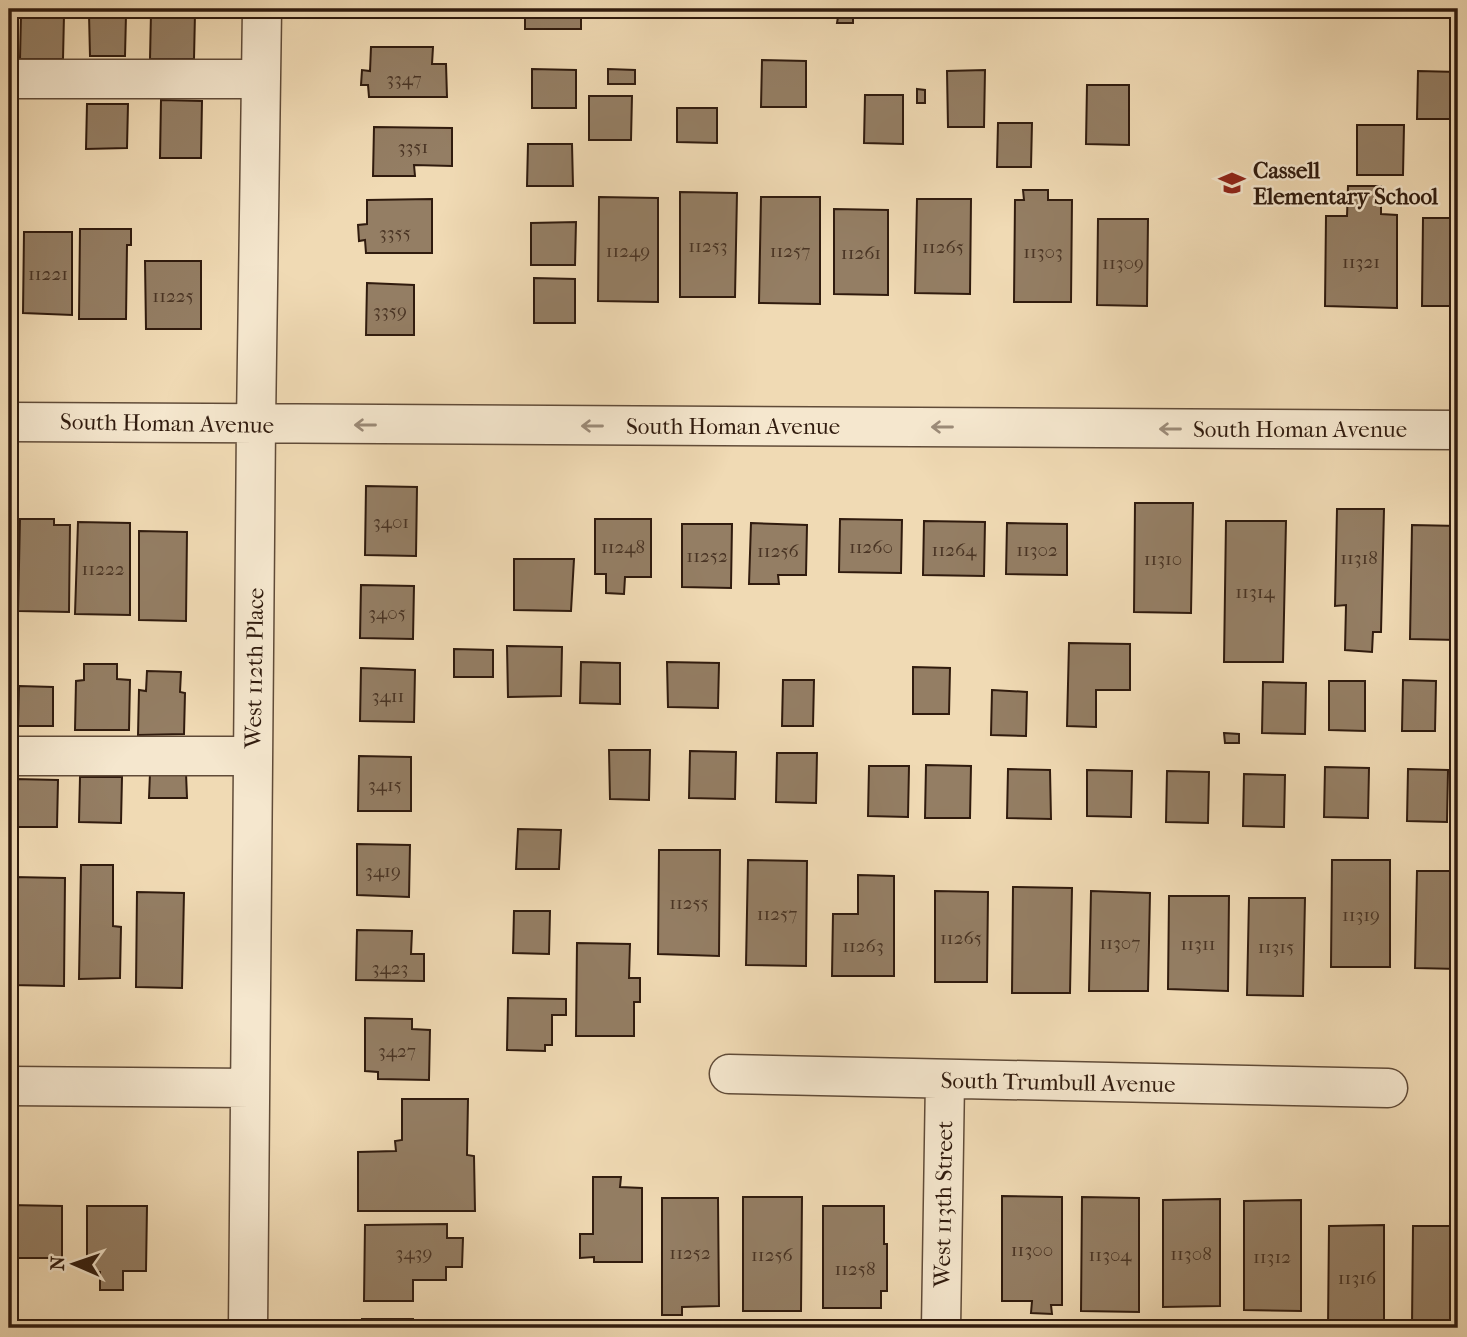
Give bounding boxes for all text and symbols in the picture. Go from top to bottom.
house number: 3347 [386,68,422,90]
house number: 3351 [398,136,428,158]
place label: Cassell Elementary School [1253,157,1439,210]
school or university icon: Cassell Elementary School [1217,168,1247,198]
house number: 3355 [379,222,411,244]
house number: 11253 [688,235,728,257]
house number: 11265 [922,236,964,258]
house number: 11249 [606,240,650,262]
house number: 11257 [770,240,810,262]
house number: 11303 [1023,241,1063,263]
house number: 11261 [841,242,881,264]
house number: 11321 [1342,251,1380,273]
house number: 11309 [1102,252,1144,274]
house number: 11221 [28,263,68,285]
house number: 11225 [152,285,194,307]
house number: 3359 [373,300,407,322]
street label: South Homan Avenue [60,408,274,439]
street label: South Homan Avenue [626,413,840,440]
street label: South Homan Avenue [1193,416,1407,443]
one-way arrow [353,418,376,431]
one-way arrow [581,419,604,433]
one-way arrow [931,421,954,434]
one-way arrow [1158,422,1181,436]
house number: 3401 [373,511,409,533]
house number: 11248 [601,536,645,558]
house number: 11260 [849,536,893,558]
house number: 11264 [932,539,977,561]
house number: 11302 [1016,539,1058,561]
house number: 11256 [757,540,800,562]
house number: 11252 [686,545,728,567]
house number: 11318 [1340,547,1378,569]
house number: 11310 [1144,548,1182,570]
house number: 11222 [82,558,125,580]
house number: 11314 [1235,581,1275,603]
street label: West 112th Place [240,587,269,750]
house number: 3405 [368,602,406,624]
house number: 3411 [372,685,404,707]
house number: 3415 [368,774,402,796]
house number: 3419 [365,860,401,882]
house number: 11255 [669,892,709,914]
house number: 11257 [757,903,797,925]
house number: 11319 [1342,904,1380,926]
house number: 11265 [940,927,982,949]
house number: 11307 [1099,932,1141,954]
house number: 11311 [1181,933,1215,955]
house number: 11263 [842,935,884,957]
house number: 11315 [1258,936,1294,958]
house number: 3423 [372,957,408,979]
house number: 3427 [378,1040,416,1062]
street label: South Trumbull Avenue [940,1067,1176,1098]
street label: West 113th Street [929,1120,958,1289]
north arrow [38,1228,108,1298]
house number: 11300 [1011,1239,1053,1261]
house number: 3439 [396,1242,432,1264]
house number: 11252 [669,1242,711,1264]
house number: 11308 [1170,1243,1212,1265]
house number: 11256 [751,1244,794,1266]
house number: 11304 [1089,1244,1132,1266]
house number: 11312 [1253,1246,1291,1268]
text: N [47,1255,69,1271]
house number: 11258 [834,1258,876,1280]
house number: 11316 [1338,1267,1377,1289]

